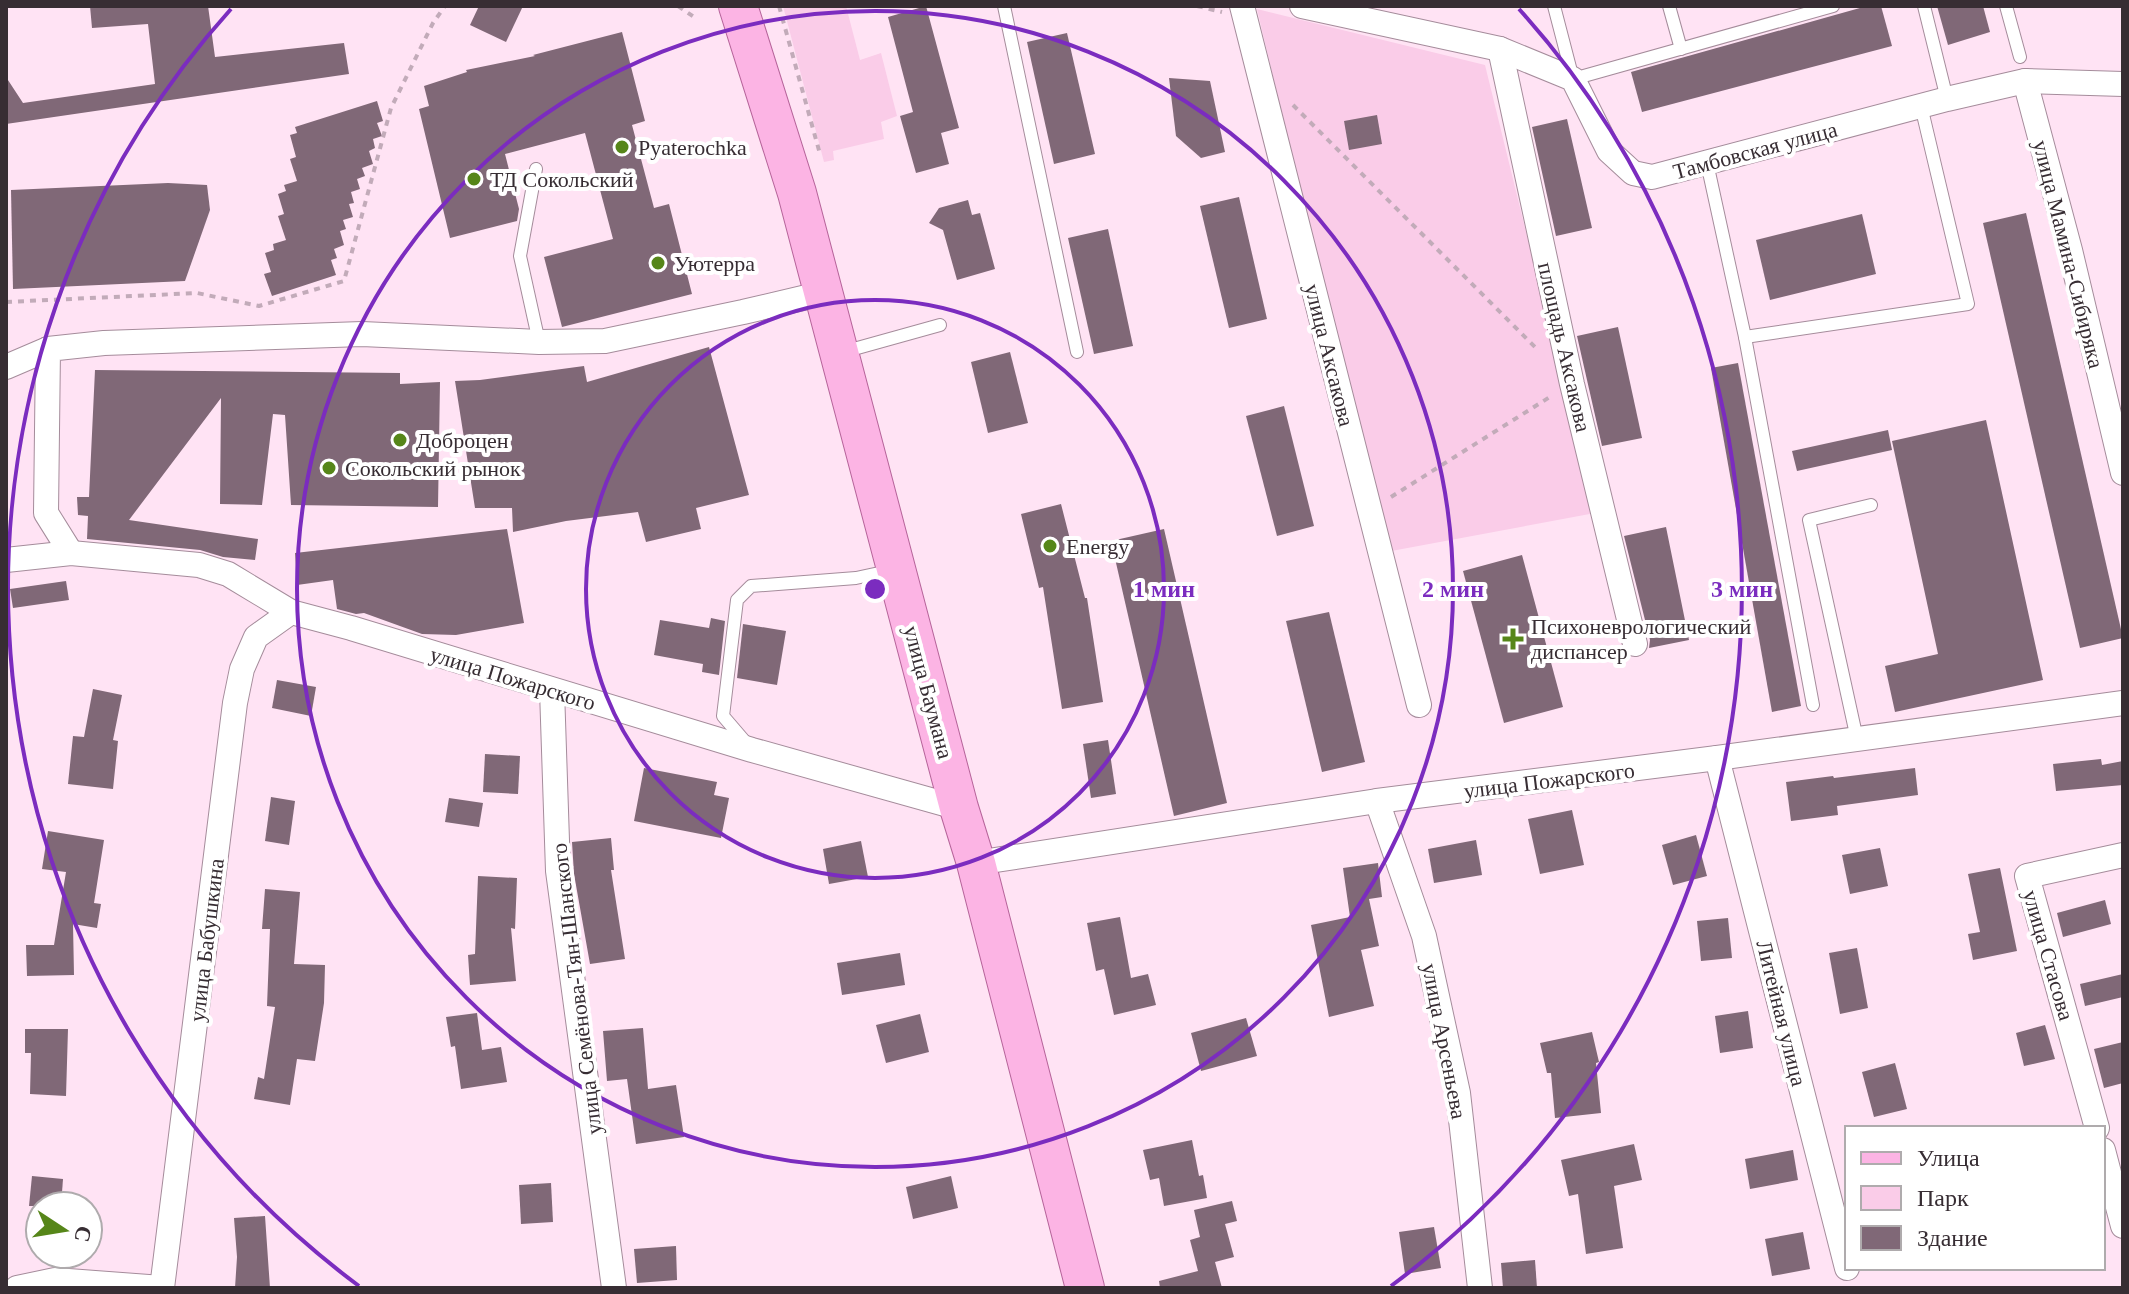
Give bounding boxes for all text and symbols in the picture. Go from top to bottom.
street label: Тамбовская улица [1670,116,1840,184]
place label: Pyaterochka [638,135,747,160]
street label: улица Мамина-Сибиряка [2028,137,2109,371]
marker: Pyaterochka [613,138,631,156]
place label: ТД Сокольский [490,167,634,192]
marker: ТД Сокольский [465,170,483,188]
place label: Уютерра [674,251,755,276]
marker: Уютерра [649,254,667,272]
street label: площадь Аксакова [1533,260,1596,435]
street label: улица Аксакова [1300,281,1359,429]
place label: Доброцен [416,428,509,453]
marker: Доброцен [391,431,409,449]
place label: Сокольский рынок [345,456,521,481]
marker: Сокольский рынок [320,459,338,477]
place label: Energy [1066,534,1129,559]
marker: Energy [1041,537,1059,555]
centre of rings [861,575,889,603]
text: 1 мин [1133,576,1195,602]
text: 2 мин [1422,576,1484,602]
text: 3 мин [1711,576,1773,602]
place label: Психоневрологический диспансер [1531,614,1752,664]
street label: улица Баумана [899,623,958,762]
marker: Психоневрологический диспансер [1502,628,1524,650]
street label: улица Пожарского [427,641,599,716]
street label: улица Пожарского [1462,758,1636,803]
street label: улица Семёнова-Тян-Шанского [546,842,607,1136]
street label: улица Бабушкина [184,857,229,1023]
street label: улица Стасова [2018,887,2079,1023]
street label: Литейная улица [1751,938,1812,1089]
street label: улица Арсеньева [1417,961,1472,1121]
legend [1845,1126,2105,1270]
text: Улица [1917,1145,1980,1171]
text: Парк [1917,1185,1969,1211]
north arrow [24,1190,104,1270]
text: С [69,1224,97,1244]
text: Здание [1917,1225,1988,1251]

